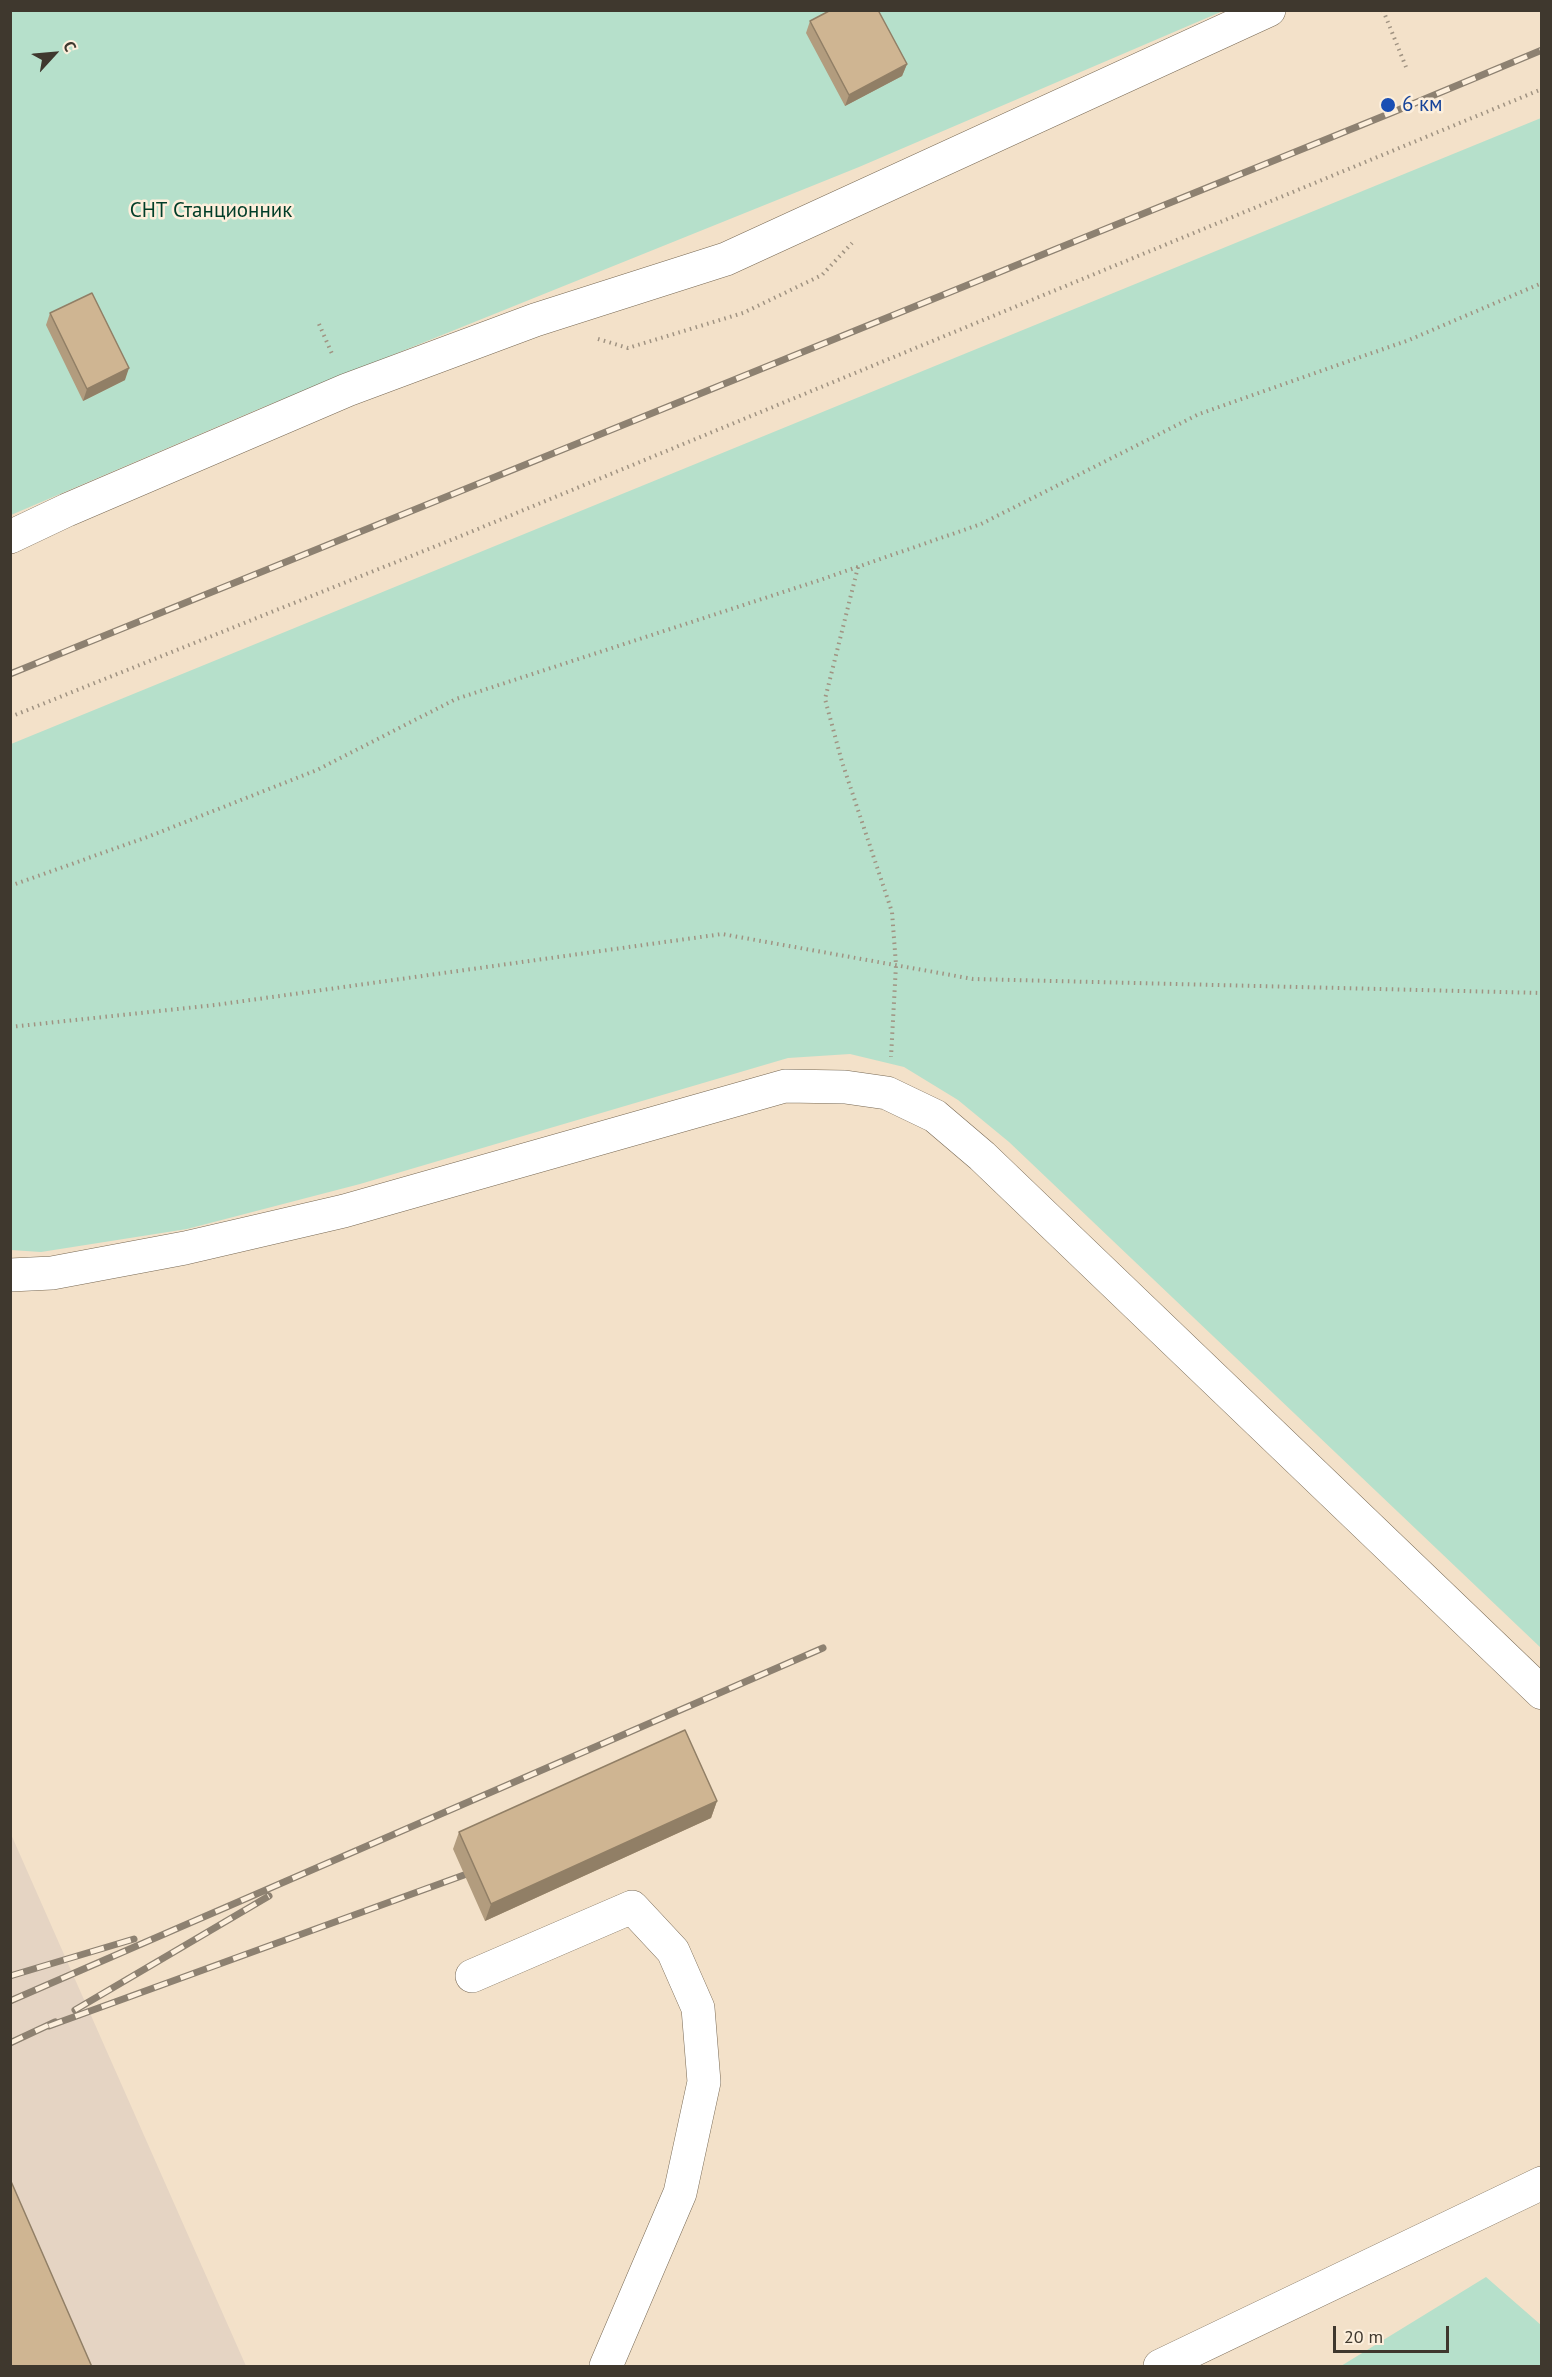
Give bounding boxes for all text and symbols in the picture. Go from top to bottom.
north arrow [24,24,84,84]
text: С [59,38,81,55]
place label: 6 км [1402,92,1443,118]
marker: 6 км [1379,96,1397,114]
park label: СНТ Станционник [130,198,292,224]
scale bar [1336,2314,1452,2352]
text: 20 m [1344,2325,1383,2348]

